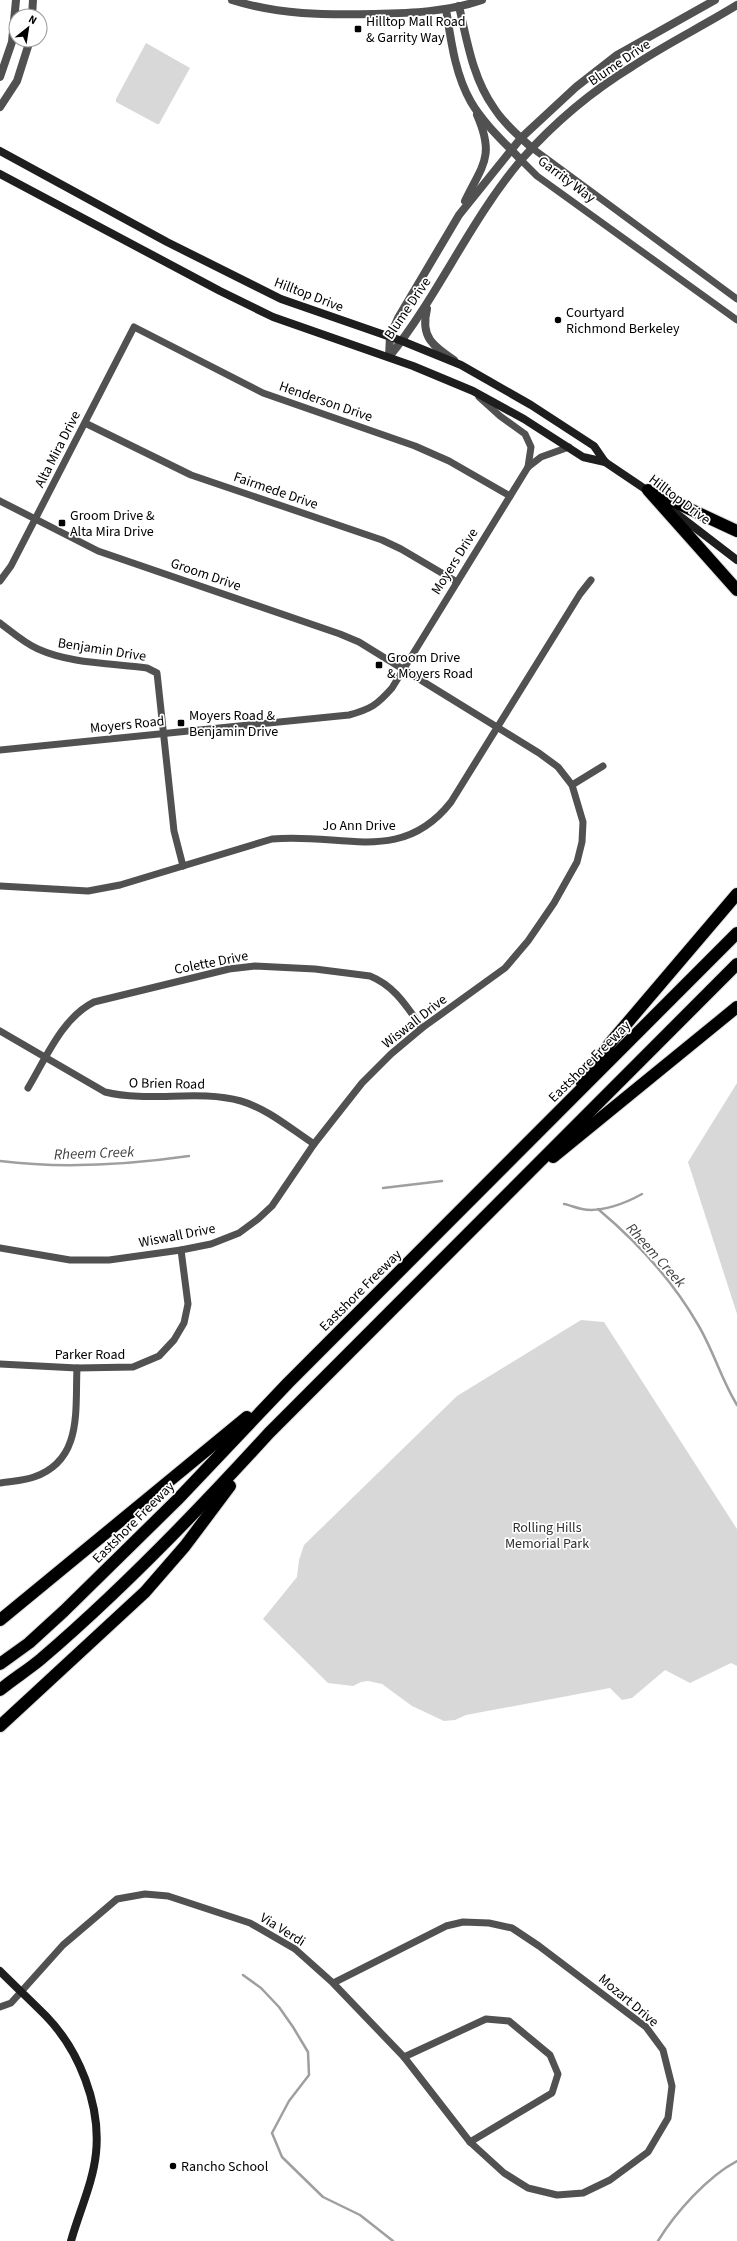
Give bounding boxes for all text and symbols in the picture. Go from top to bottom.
north arrow [8,8,48,48]
text: N [26,11,40,28]
place label: Hilltop Mall Road & Garrity Way [366,12,466,48]
marker: Hilltop Mall Road & Garrity Way [353,24,363,34]
street label: Blume Drive [584,35,655,91]
street label: Garrity Way [534,152,600,208]
street label: Hilltop Drive [271,273,346,317]
street label: Blume Drive [380,273,436,344]
place label: Courtyard Richmond Berkeley [566,303,680,339]
marker: Courtyard Richmond Berkeley [553,315,563,325]
street label: Henderson Drive [276,377,375,427]
street label: Alta Mira Drive [30,408,86,491]
street label: Fairmede Drive [231,467,321,515]
street label: Hilltop Drive [644,470,715,530]
place label: Groom Drive & Alta Mira Drive [70,506,155,542]
marker: Groom Drive & Alta Mira Drive [57,518,67,528]
street label: Moyers Drive [427,524,483,599]
street label: Groom Drive [168,554,244,596]
street label: Benjamin Drive [56,633,148,667]
place label: Groom Drive & Moyers Road [387,648,473,684]
marker: Groom Drive & Moyers Road [374,660,384,670]
place label: Moyers Road & Benjamin Drive [189,706,278,742]
street label: Moyers Road [89,711,165,739]
marker: Moyers Road & Benjamin Drive [176,718,186,728]
street label: Jo Ann Drive [322,816,396,836]
street label: Colette Drive [172,946,250,980]
street label: Wiswall Drive [378,990,451,1054]
street label: Eastshore Freeway [544,1016,636,1107]
street label: O Brien Road [129,1073,205,1095]
water label: Rheem Creek [54,1142,135,1165]
water label: Rheem Creek [621,1218,691,1293]
street label: Wiswall Drive [137,1219,217,1253]
street label: Eastshore Freeway [315,1245,407,1336]
street label: Parker Road [55,1345,125,1365]
street label: Eastshore Freeway [88,1477,180,1568]
park label: Rolling Hills Memorial Park [505,1518,589,1554]
street label: Via Verdi [256,1908,309,1952]
street label: Mozart Drive [594,1970,663,2032]
place label: Rancho School [181,2157,269,2177]
marker: Rancho School [168,2161,178,2171]

